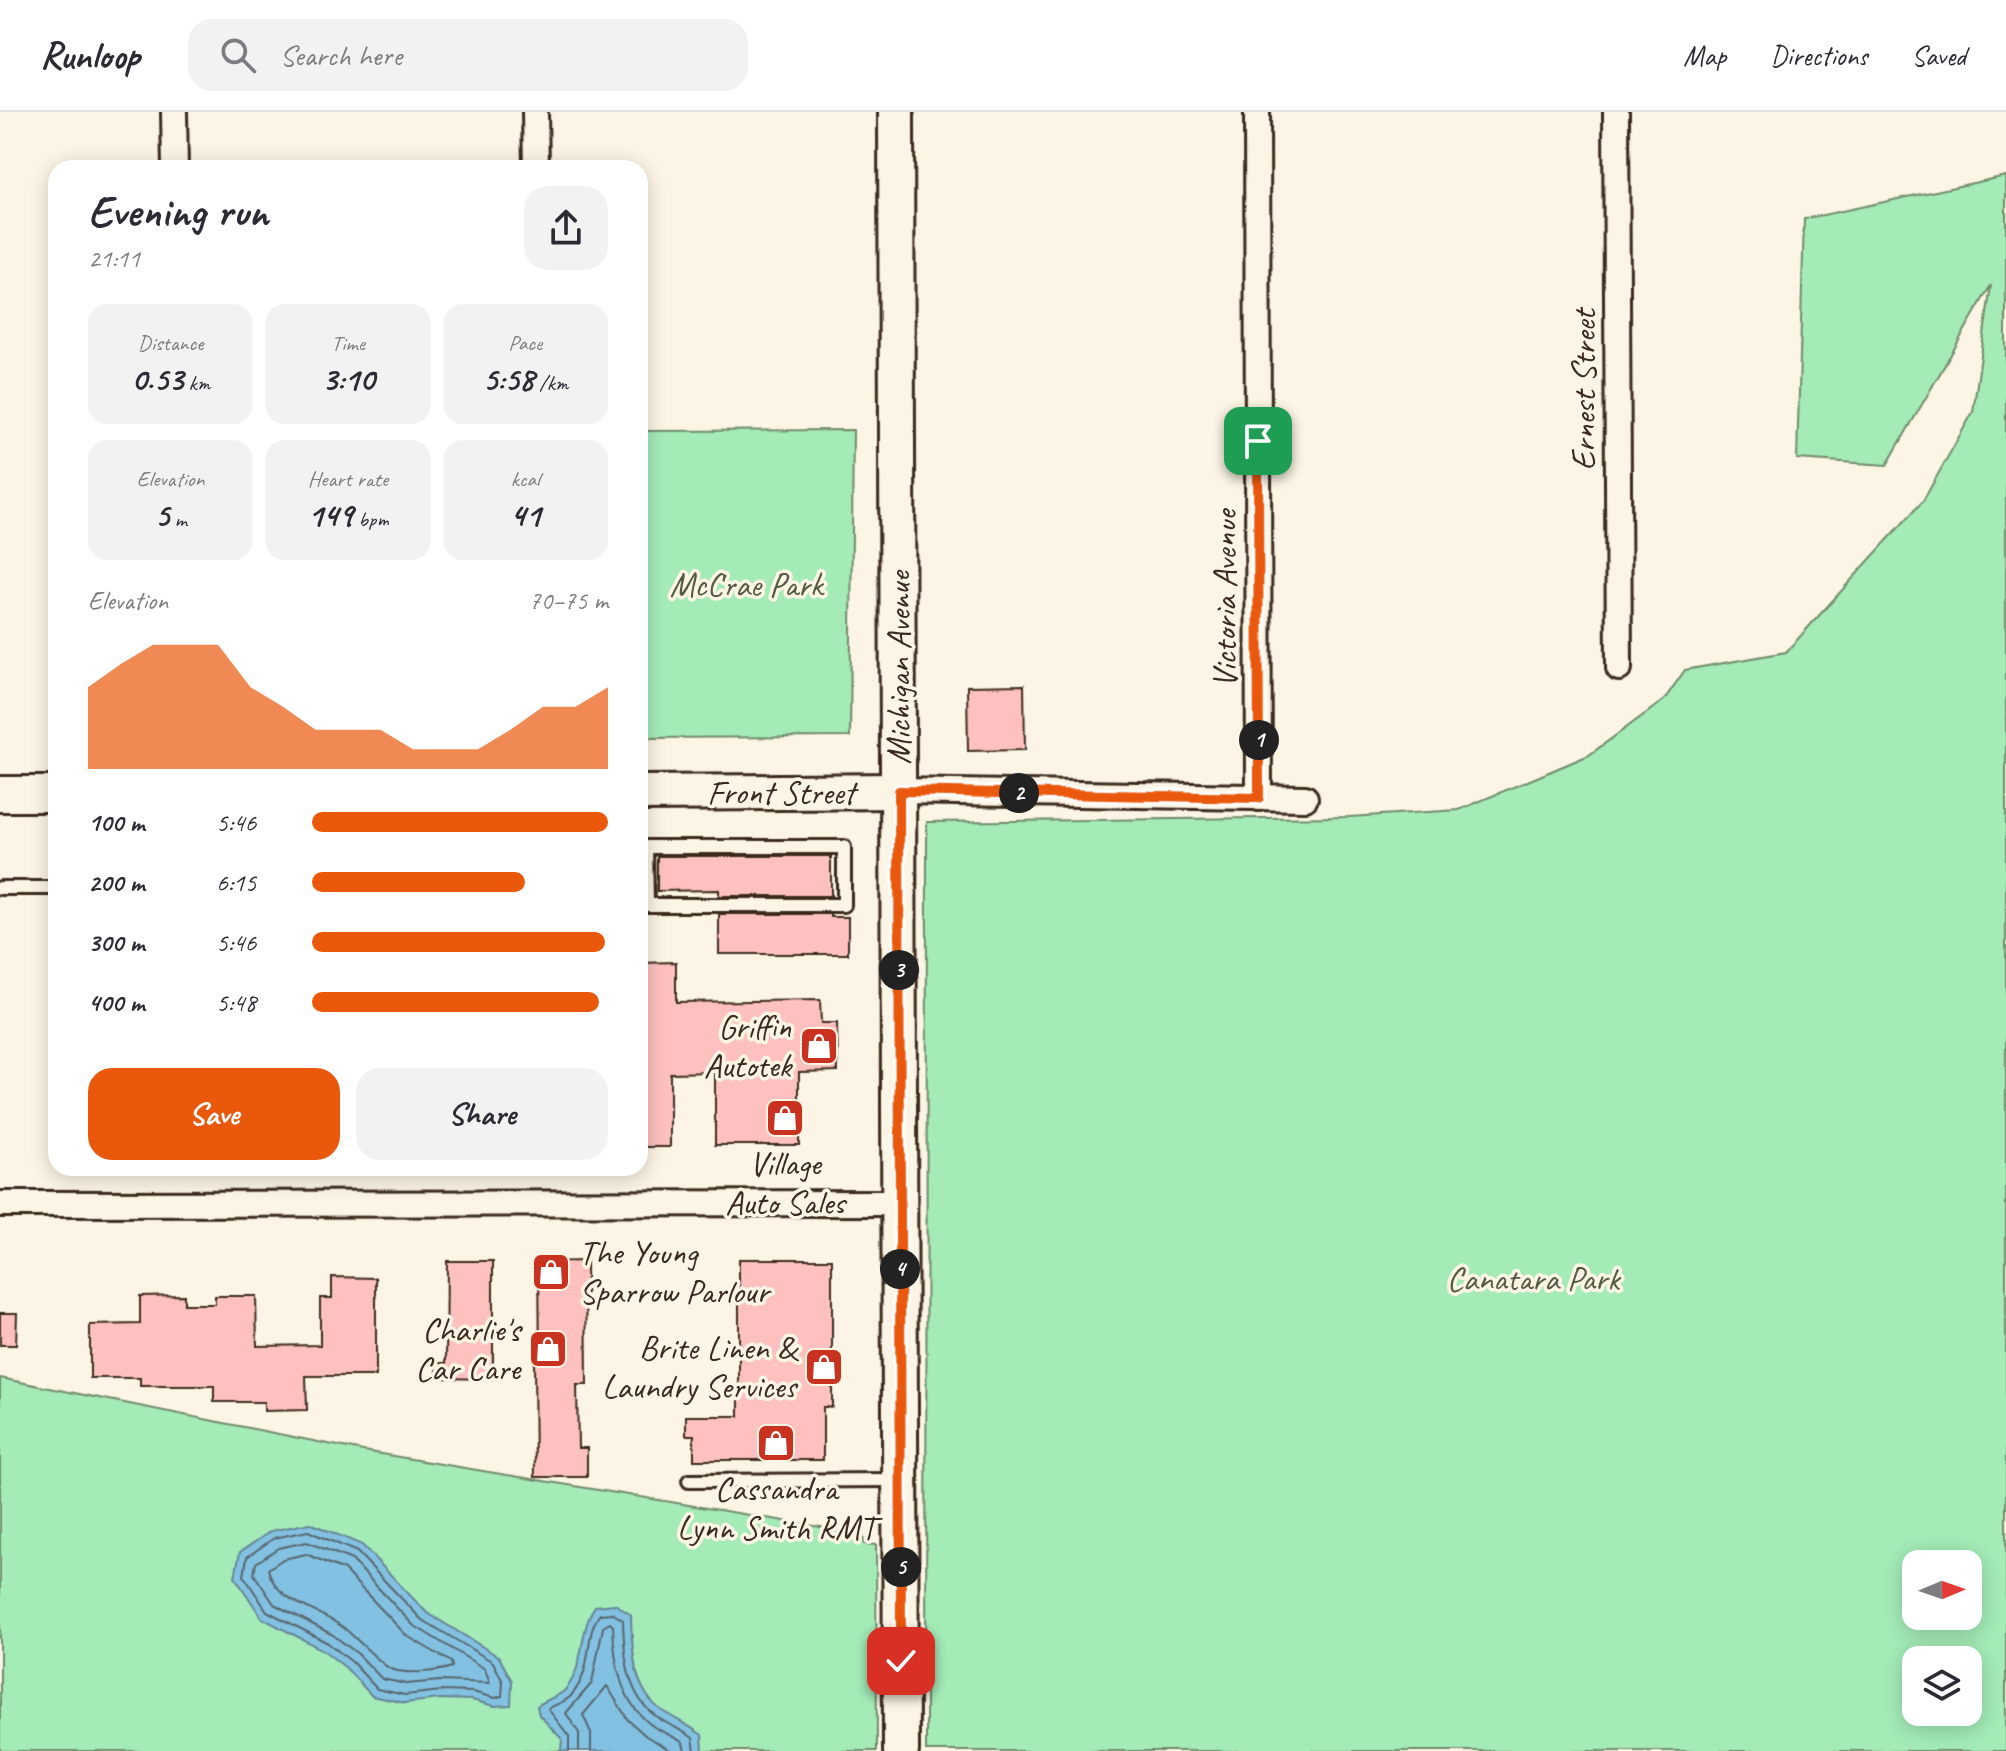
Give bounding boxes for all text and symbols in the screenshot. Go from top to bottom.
search box [188,19,748,91]
text: Runloop [40,32,140,79]
icon: search [216,33,260,77]
text: Search here [280,36,402,74]
text: Map [1683,38,1726,73]
text: Directions [1770,38,1868,73]
text: Saved [1912,38,1966,73]
text: Evening run [88,184,268,239]
button: share [524,186,608,270]
text: 21:11 [88,242,140,275]
street label: Ernest Street [1562,306,1605,471]
text: Distance [138,329,203,357]
text: Time [331,329,365,357]
text: Pace [508,329,542,357]
text: 0.53 [131,357,183,400]
text: 3:10 [322,357,374,400]
text: 5:58 [483,357,534,400]
text: km [183,369,210,397]
text: /km [534,369,568,397]
pin [1224,407,1292,475]
icon: arrive [1236,419,1280,463]
text: Elevation [137,465,205,493]
text: Heart rate [308,465,388,493]
text: kcal [511,465,540,493]
text: 5 [154,493,169,536]
text: 149 [307,493,353,536]
text: 41 [510,493,541,536]
text: m [169,505,187,533]
text: bpm [353,505,389,533]
street label: Victoria Avenue [1203,507,1246,688]
park label: McCrae Park [670,563,825,606]
street label: Michigan Avenue [877,570,920,764]
text: Elevation [88,584,168,617]
text: 70–75 m [529,584,608,617]
pin: 1 [1239,720,1279,760]
text: 1 [1254,726,1264,754]
street label: Front Street [707,771,859,814]
pin: 2 [999,773,1039,813]
text: 2 [1014,779,1024,807]
text: 100 m [88,806,144,839]
text: 5:46 [216,806,256,839]
text: 200 m [88,866,144,899]
text: 6:15 [216,866,256,899]
text: 300 m [88,926,144,959]
text: 5:46 [216,926,256,959]
pin: 3 [879,950,919,990]
text: 3 [894,956,904,984]
text: 400 m [88,986,144,1019]
text: 5:48 [216,986,256,1019]
place label: Griffin Autotek [704,1005,794,1087]
shop icon: Griffin Autotek [798,1025,840,1067]
button: Save [88,1068,340,1160]
button: Share [356,1068,608,1160]
shop icon: Village Auto Sales [764,1097,806,1139]
place label: Village Auto Sales [725,1142,848,1224]
place label: The Young Sparrow Parlour [579,1231,772,1313]
pin: 4 [880,1249,920,1289]
shop icon: The Young Sparrow Parlour [530,1251,572,1293]
text: 4 [895,1255,905,1283]
park label: Canatara Park [1447,1257,1622,1300]
place label: Charlie's Car Care [415,1308,523,1390]
place label: Brite Linen & Laundry Services [602,1326,800,1408]
shop icon: Charlie's Car Care [527,1328,569,1370]
shop icon: Brite Linen & Laundry Services [803,1346,845,1388]
shop icon: Cassandra Lynn Smith RMT [755,1422,797,1464]
place label: Cassandra Lynn Smith RMT [677,1467,883,1549]
pin: 5 [881,1547,921,1587]
north arrow [1902,1550,1982,1630]
map controls [1902,1550,1982,1726]
text: 5 [896,1553,906,1581]
pin [867,1627,935,1695]
icon: check [879,1639,923,1683]
button: layers [1902,1646,1982,1726]

